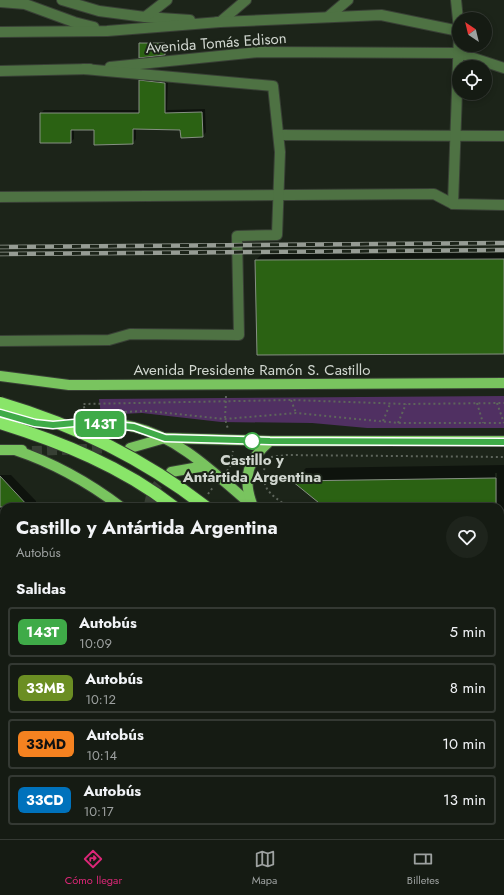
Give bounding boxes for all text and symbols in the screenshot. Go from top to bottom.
north arrow [452,12,492,52]
map controls [452,12,492,100]
street label: Avenida Tomás Edison [145,27,287,59]
button: locate [452,60,492,100]
street label: Avenida Presidente Ramón S. Castillo [133,359,371,381]
line badge: 143T [72,411,128,437]
text: 143T [83,414,117,434]
marker: Castillo y Antártida Argentina [243,432,261,450]
place label: Castillo y Antártida Argentina [182,449,321,488]
text: Castillo y Antártida Argentina [16,514,278,541]
button: heart [446,516,488,558]
text: Autobús [16,543,61,562]
text: Salidas [16,578,66,600]
text: Autobús [79,612,137,634]
text: 5 min [450,621,486,643]
text: 143T [26,622,59,642]
text: 10:09 [79,634,112,653]
text: Autobús [85,668,143,690]
text: 8 min [450,677,486,699]
text: 33MB [26,678,65,698]
text: 10:12 [85,690,116,709]
text: Autobús [86,724,144,746]
text: 10 min [442,733,486,755]
text: 33MD [26,734,66,754]
text: 10:14 [86,746,117,765]
text: Autobús [83,780,141,802]
text: 13 min [443,789,486,811]
text: 33CD [26,790,63,810]
text: 10:17 [83,802,114,821]
tab: Cómo llegar [65,848,122,888]
tab: Mapa [252,848,277,888]
tab: Billetes [407,848,439,888]

